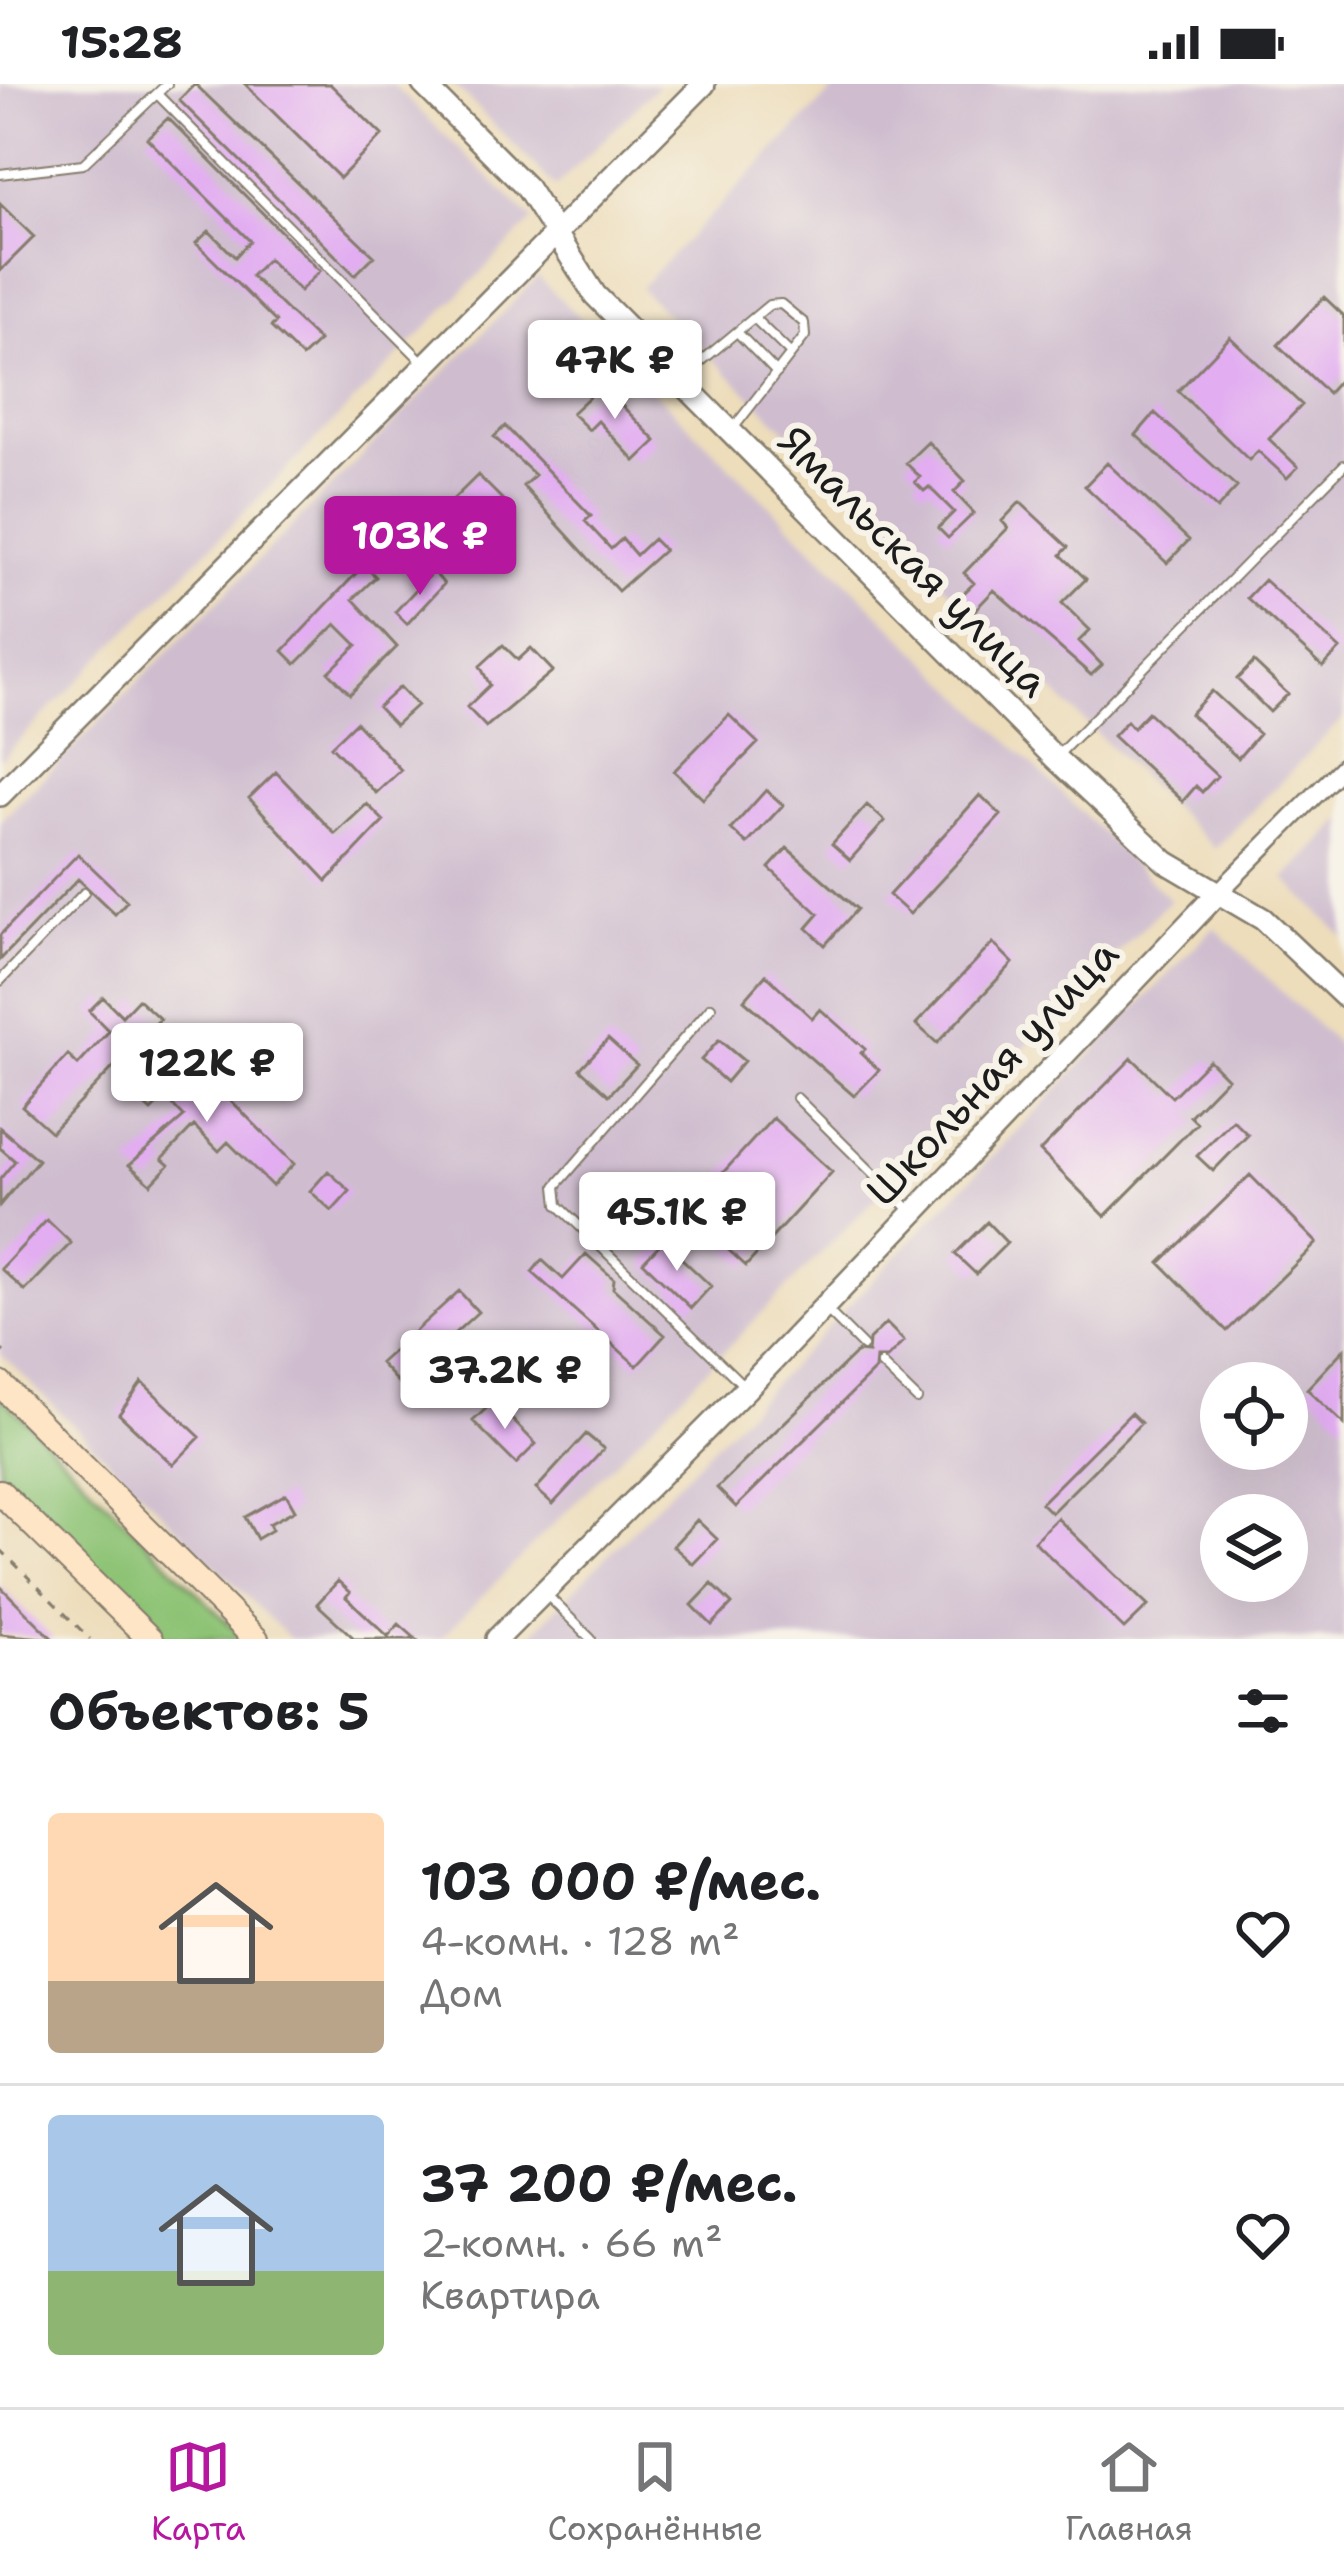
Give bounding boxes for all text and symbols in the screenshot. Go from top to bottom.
text: 15:28 [60,12,183,72]
pin: 47K ₽ [531,320,699,422]
text: 47K ₽ [555,333,675,385]
street label: Ямальская улица [766,413,1062,709]
pin: 103K ₽ [322,496,518,598]
text: 103K ₽ [351,509,489,561]
street label: Школьная улица [854,926,1130,1218]
pin: 122K ₽ [109,1023,305,1125]
text: 122K ₽ [138,1036,276,1088]
pin: 45.1K ₽ [566,1172,788,1274]
text: 45.1K ₽ [606,1185,748,1237]
pin: 37.2K ₽ [394,1330,616,1432]
text: 37.2K ₽ [427,1343,583,1395]
map controls [1200,1362,1308,1602]
button: locate [1200,1362,1308,1470]
button: layers [1200,1494,1308,1602]
text: Объектов: 5 [48,1677,370,1745]
icon: filters [1230,1678,1296,1744]
text: 103 000 ₽/мес. [420,1847,821,1915]
icon: home [144,1861,288,2005]
icon: heart [1230,1900,1296,1966]
text: 4-комн. · 128 m² [420,1915,740,1967]
text: Дом [420,1967,502,2019]
text: 37 200 ₽/мес. [420,2149,798,2217]
icon: home [144,2163,288,2307]
icon: heart [1230,2202,1296,2268]
text: 2-комн. · 66 m² [420,2217,723,2269]
text: Квартира [420,2269,600,2321]
tab: Карта [151,2434,245,2551]
tab: Сохранённые [547,2434,763,2551]
tab: Главная [1065,2434,1193,2551]

